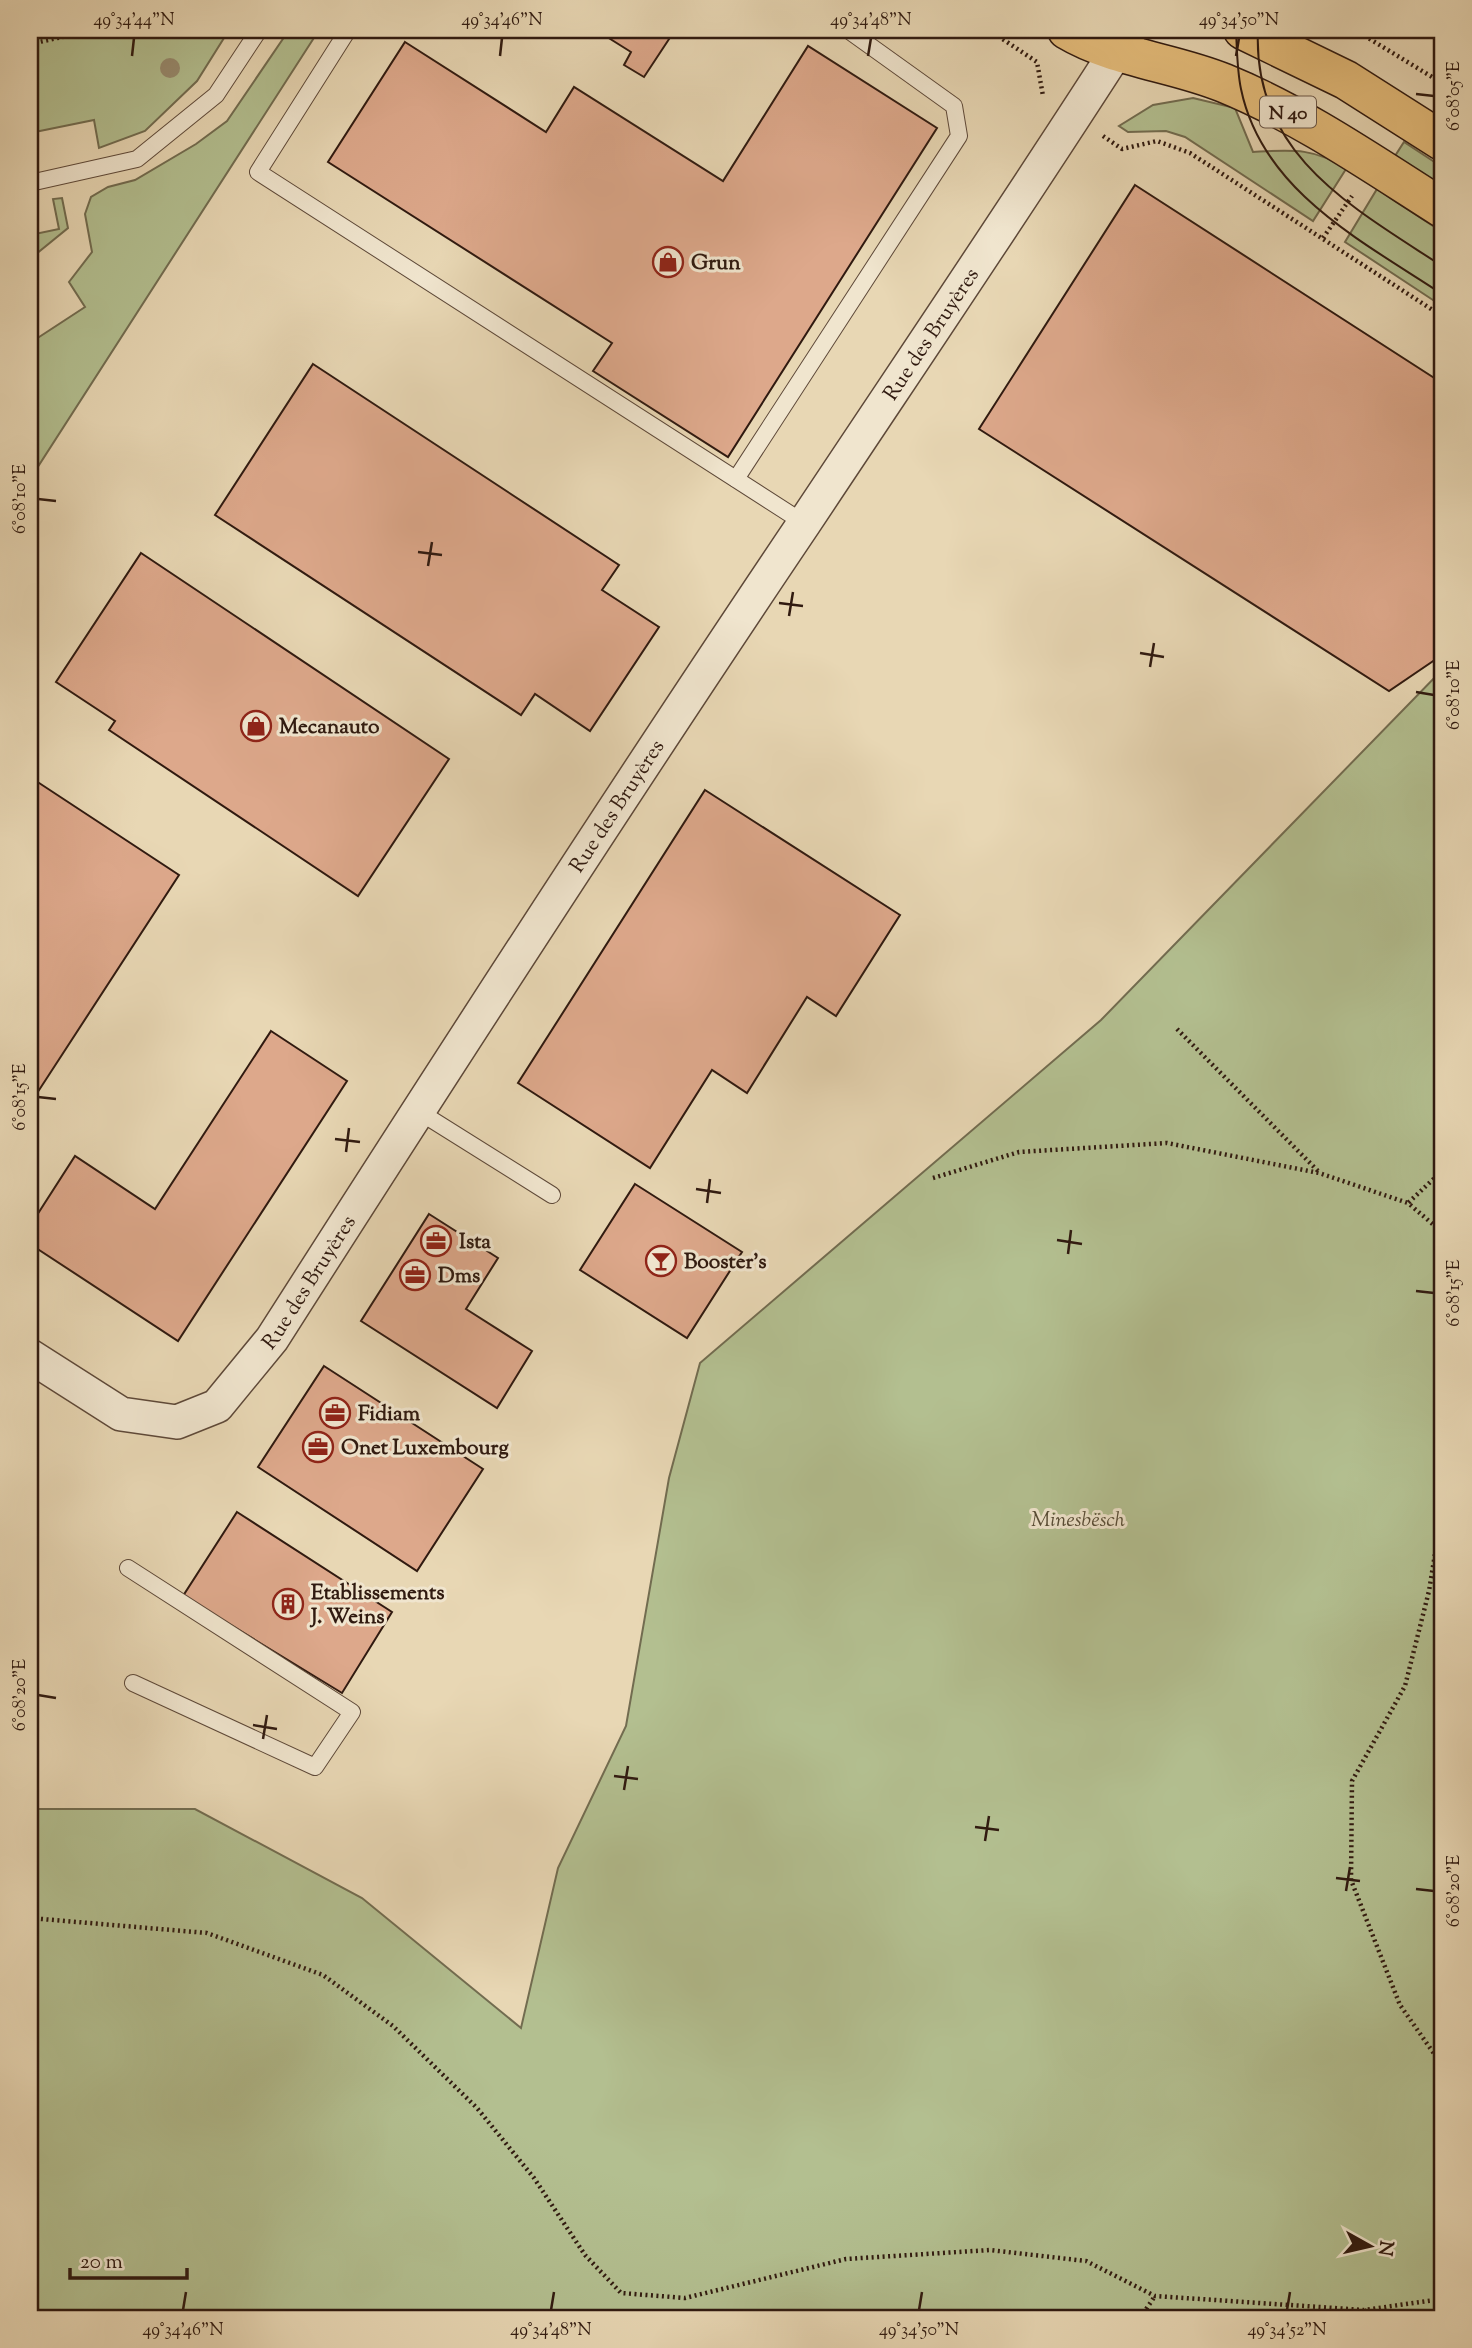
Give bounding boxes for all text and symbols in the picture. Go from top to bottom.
text: 49°34'44"N [93,8,175,34]
text: 49°34'46"N [461,8,543,34]
text: 49°34'48"N [830,8,912,34]
text: 49°34'50"N [1199,8,1279,34]
text: 6°08'05"E [1442,61,1468,131]
road number: N 40 [1260,96,1316,128]
shop icon: Grun [651,245,685,279]
place label: Grun [691,249,741,279]
street label: Rue des Bruyères [877,263,987,407]
text: 6°08'10"E [8,464,34,534]
text: 6°08'10"E [1442,660,1468,730]
shop icon: Mecanauto [239,709,273,743]
place label: Mecanauto [279,713,380,743]
street label: Rue des Bruyères [563,734,673,880]
text: 6°08'15"E [8,1063,34,1131]
street label: Rue des Bruyères [256,1210,364,1357]
office icon: Ista [419,1224,453,1258]
place label: Ista [459,1228,491,1258]
bar icon: Booster's [644,1244,678,1278]
place label: Booster's [684,1248,766,1278]
office icon: Dms [398,1258,432,1292]
text: 6°08'15"E [1442,1259,1468,1327]
place label: Dms [438,1262,480,1292]
office icon: Fidiam [318,1396,352,1430]
place label: Fidiam [358,1400,421,1430]
office icon: Onet Luxembourg [301,1430,335,1464]
place label: Onet Luxembourg [341,1434,509,1464]
park label: Minesbësch [1031,1506,1125,1536]
place label: Etablissements J. Weins [309,1579,444,1633]
building icon: Etablissements J. Weins [271,1587,305,1621]
text: 6°08'20"E [8,1659,34,1731]
text: 6°08'20"E [1442,1855,1468,1927]
north arrow [1336,2212,1406,2282]
scale bar [70,2236,187,2280]
text: N [1370,2239,1399,2257]
text: 20 m [80,2248,123,2278]
text: 49°34'46"N [142,2318,224,2344]
text: 49°34'48"N [510,2318,592,2344]
text: 49°34'50"N [879,2318,959,2344]
text: 49°34'52"N [1247,2318,1327,2344]

